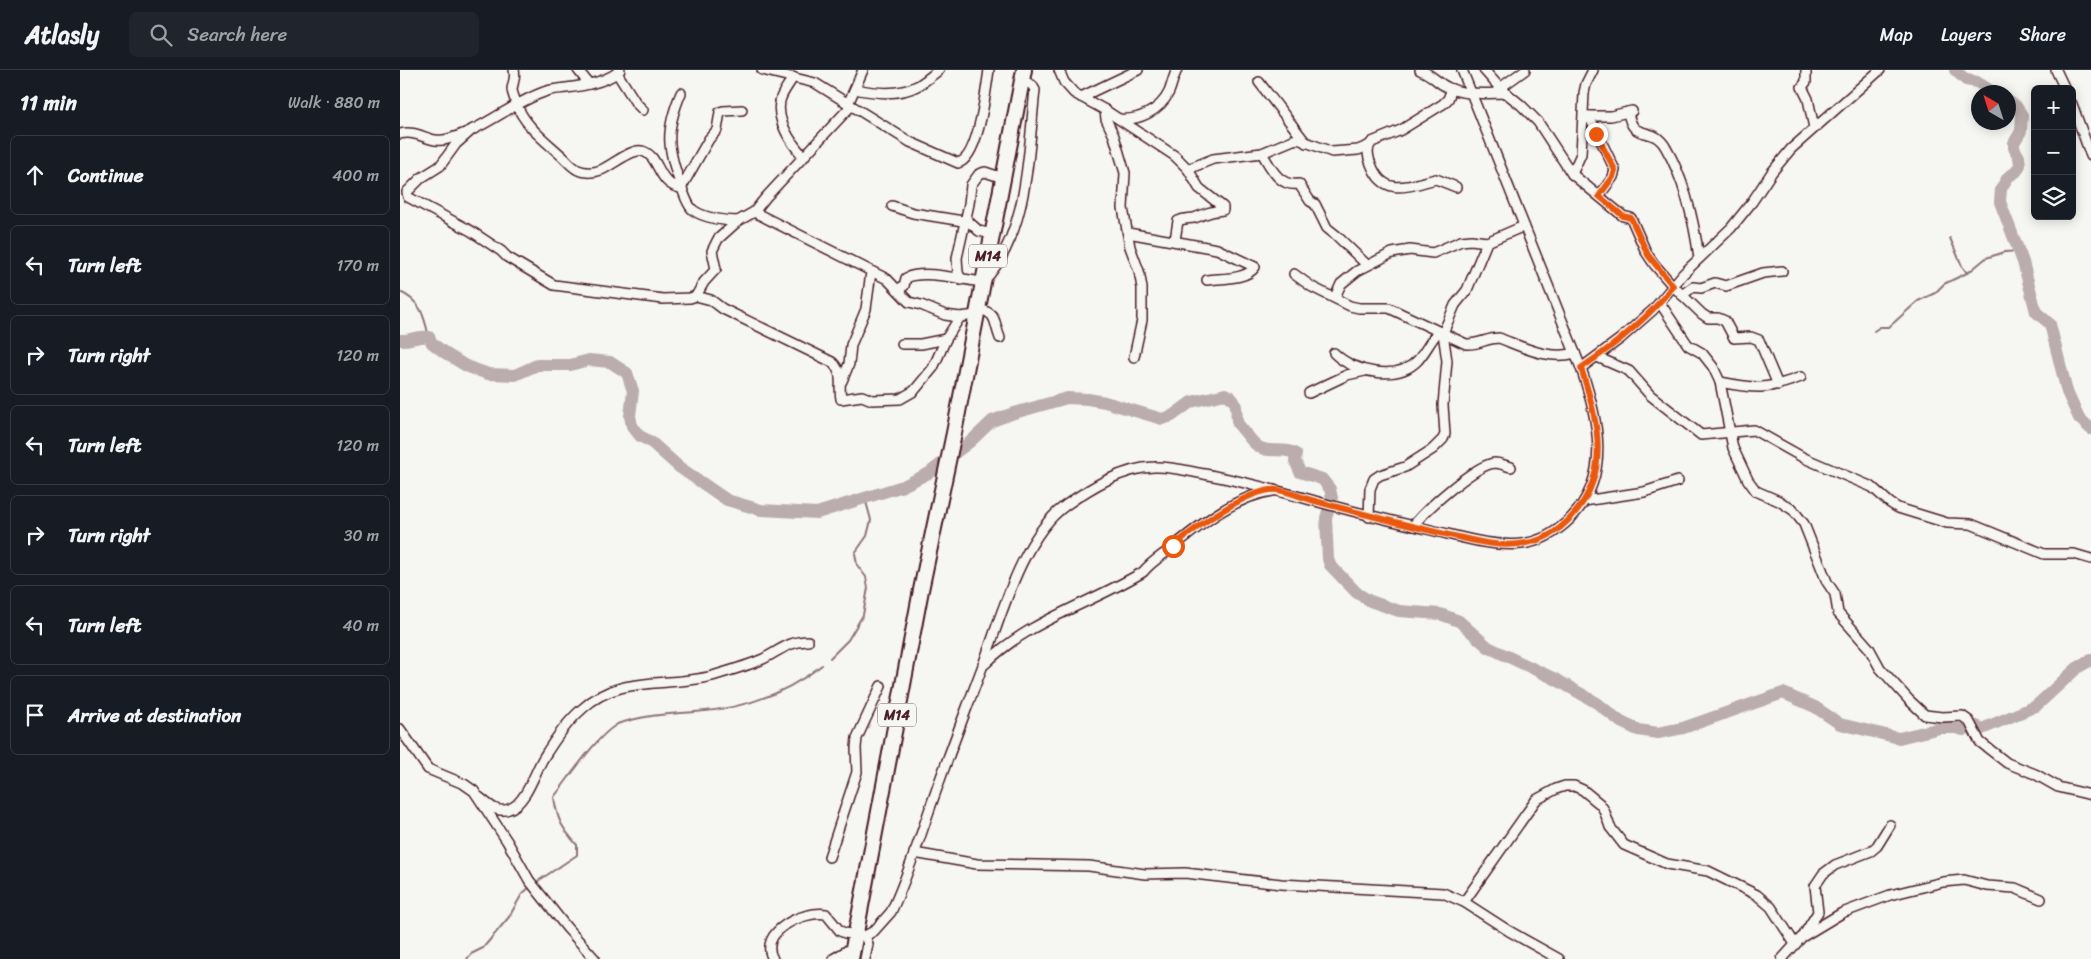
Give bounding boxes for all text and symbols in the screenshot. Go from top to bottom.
search box [129,12,479,57]
text: Atlasly [25,14,99,56]
text: Search here [187,18,287,51]
text: Map [1880,19,1913,51]
text: Layers [1941,19,1992,51]
text: Share [2020,19,2066,51]
icon: search [147,21,175,49]
text: 11 min [20,84,77,122]
north arrow [1971,85,2016,130]
map controls [2031,85,2076,220]
button: + [2031,85,2076,130]
text: Walk · 880 m [288,88,380,117]
route end [1585,123,1608,146]
button: − [2031,130,2076,175]
text: Continue [68,159,144,192]
icon: ahead [21,161,49,189]
text: 400 m [332,161,379,190]
button: layers [2031,175,2076,220]
road number: M14 [969,245,1007,268]
text: Turn left [68,249,141,282]
icon: left [21,251,49,279]
text: 170 m [336,251,379,280]
text: Turn right [68,339,150,372]
icon: right [21,341,49,369]
text: 120 m [336,341,379,370]
text: Turn left [68,429,141,462]
icon: left [21,431,49,459]
text: 120 m [336,431,379,460]
text: Turn right [68,519,150,552]
icon: right [21,521,49,549]
text: 30 m [344,521,379,550]
route start [1162,535,1185,558]
text: Turn left [68,609,141,642]
icon: left [21,611,49,639]
text: 40 m [342,611,379,640]
text: Arrive at destination [68,699,241,732]
icon: arrive [21,701,49,729]
road number: M14 [878,704,916,726]

